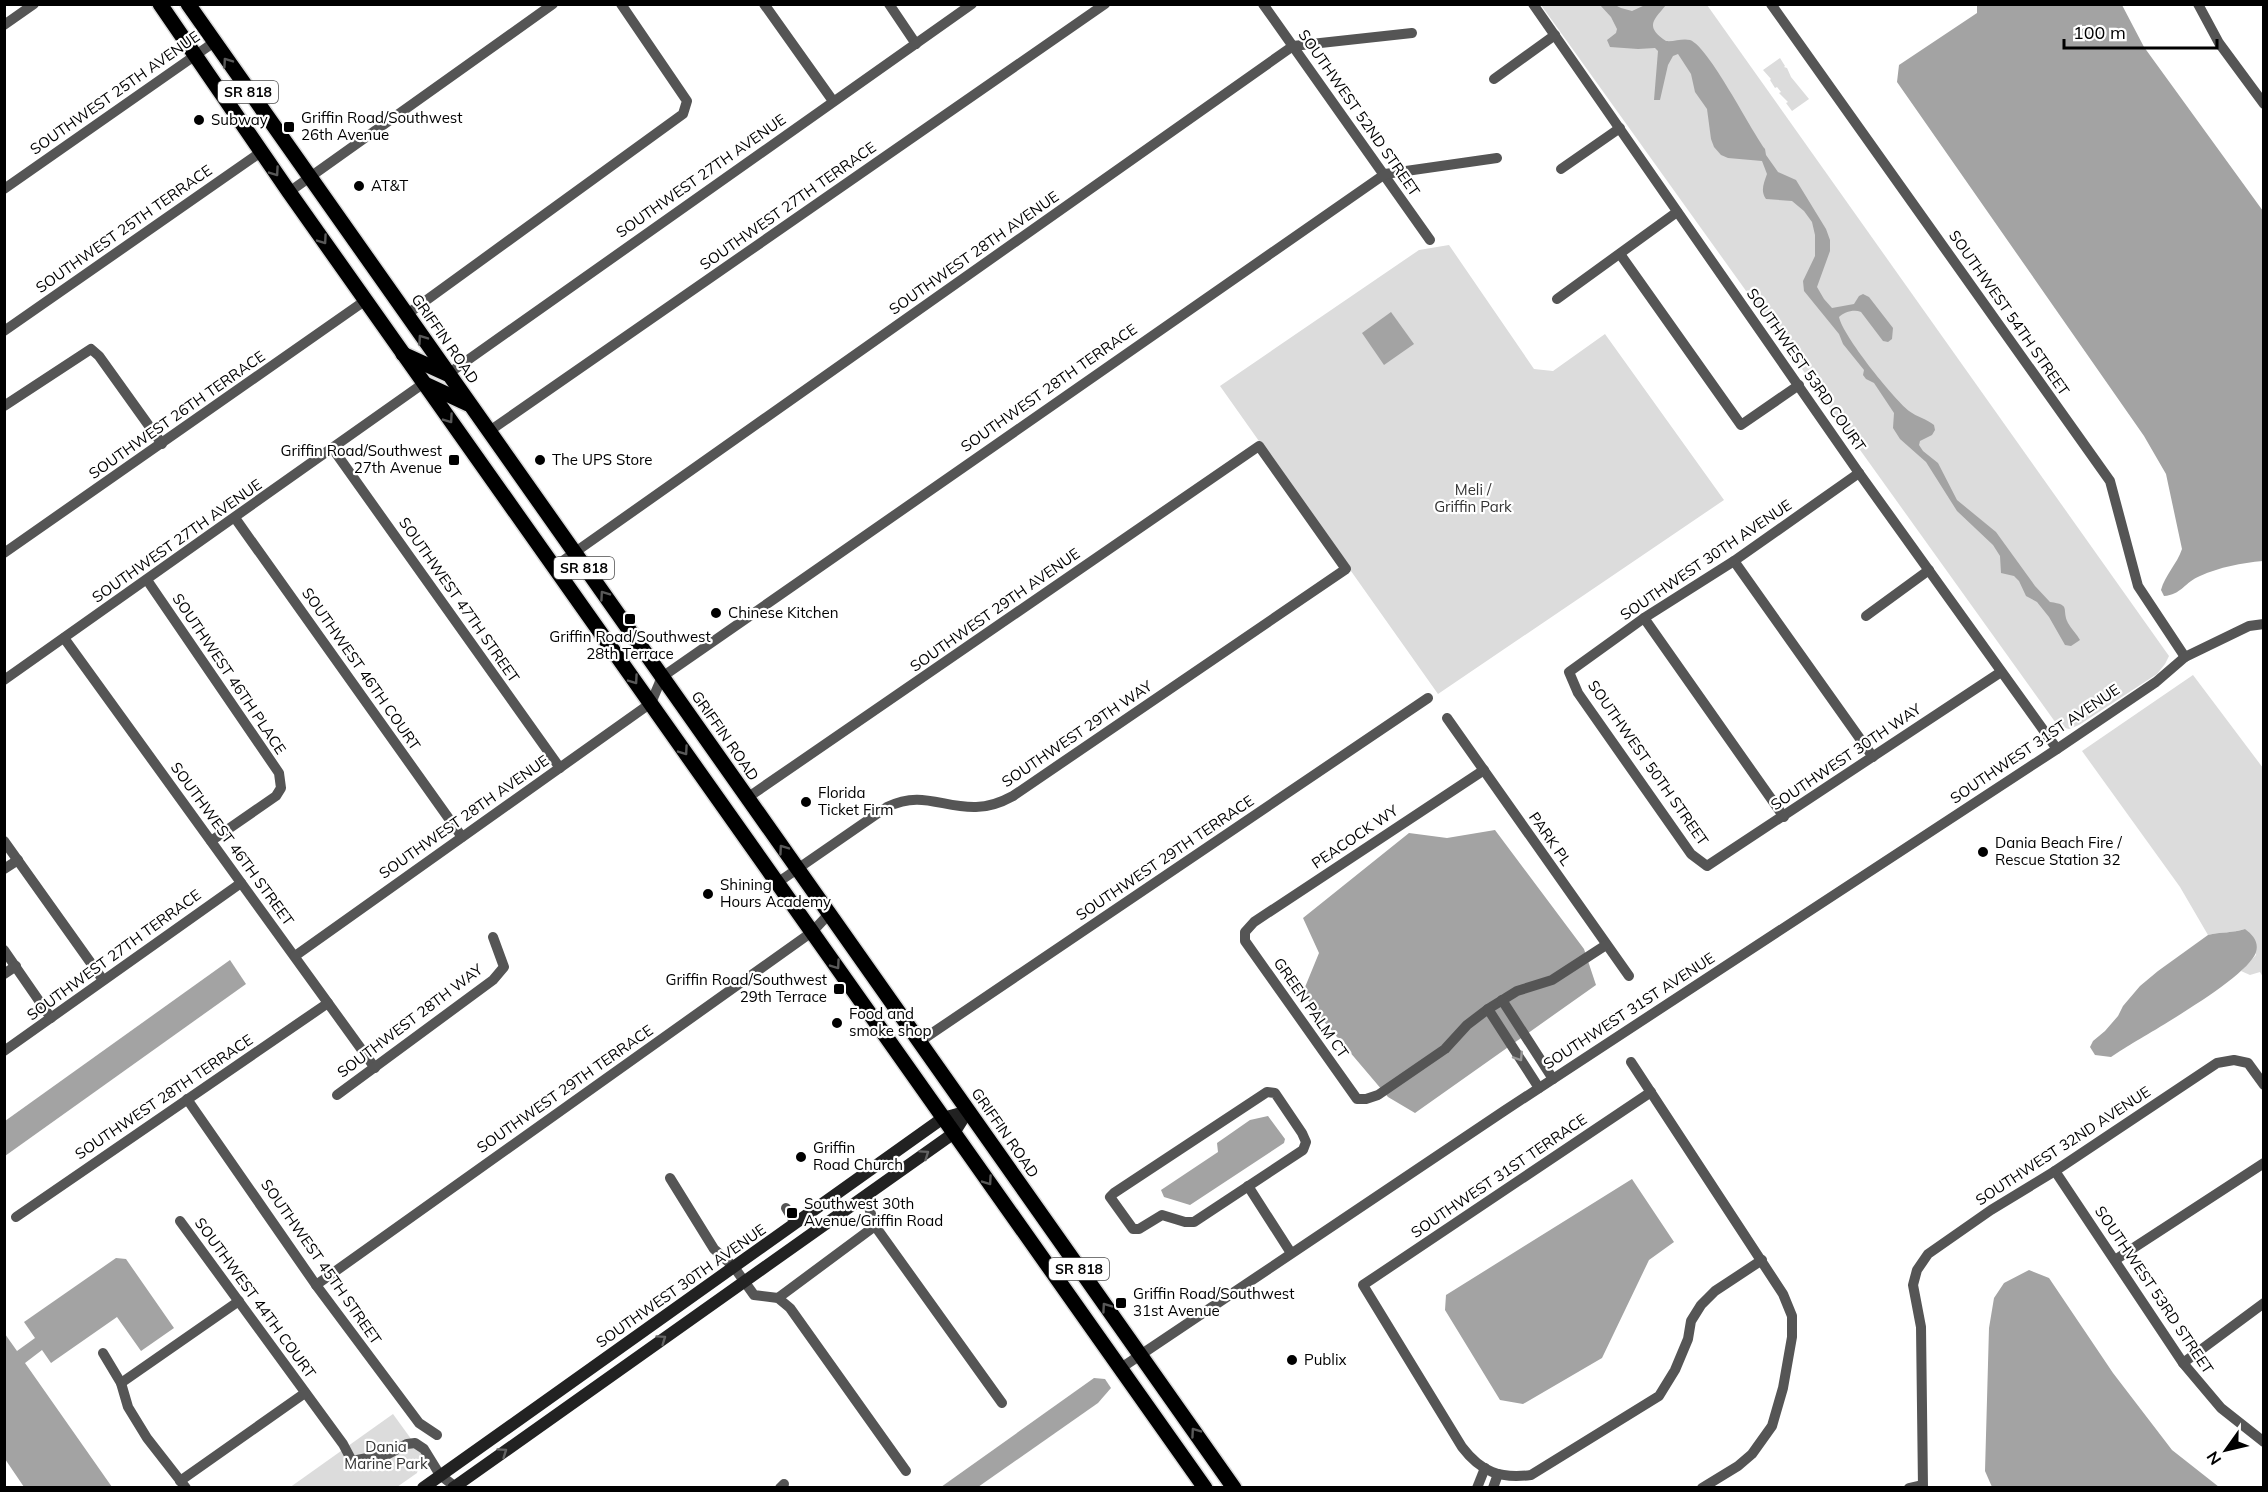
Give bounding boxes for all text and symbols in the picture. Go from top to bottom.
scale bar [2064,12,2217,50]
text: 100 m [2073,21,2126,44]
street label: SOUTHWEST 52ND STREET [1294,26,1424,200]
street label: SOUTHWEST 25TH AVENUE [26,27,203,159]
one-way arrow [223,57,234,68]
road number: SR 818 [218,81,278,103]
place label: Griffin Road/Southwest 26th Avenue [301,108,462,144]
place label: Subway [211,110,268,129]
street label: SOUTHWEST 27TH AVENUE [612,110,789,242]
marker: Subway [192,113,206,127]
marker: Griffin Road/Southwest 26th Avenue [282,120,296,134]
street label: SOUTHWEST 27TH TERRACE [696,137,880,274]
street label: SOUTHWEST 25TH TERRACE [32,160,216,297]
one-way arrow [268,165,279,176]
place label: AT&T [371,176,408,195]
marker: AT&T [352,179,366,193]
street label: SOUTHWEST 28TH AVENUE [885,187,1062,319]
street label: SOUTHWEST 54TH STREET [1945,226,2074,399]
one-way arrow [316,233,327,244]
street label: SOUTHWEST 53RD COURT [1743,284,1870,455]
street label: GRIFFIN ROAD [408,290,483,387]
street label: SOUTHWEST 28TH TERRACE [957,319,1141,456]
one-way arrow [419,334,430,345]
street label: SOUTHWEST 26TH TERRACE [85,346,269,483]
one-way arrow [442,412,453,423]
place label: Griffin Road/Southwest 27th Avenue [281,441,442,477]
place label: The UPS Store [552,450,652,469]
marker: Griffin Road/Southwest 27th Avenue [447,453,461,467]
marker: The UPS Store [533,453,547,467]
street label: SOUTHWEST 27TH AVENUE [88,475,265,607]
park label: Meli / Griffin Park [1434,480,1512,516]
street label: SOUTHWEST 30TH AVENUE [1616,495,1795,624]
street label: SOUTHWEST 47TH STREET [395,513,524,686]
street label: SOUTHWEST 29TH AVENUE [906,544,1083,676]
road number: SR 818 [554,557,614,579]
street label: SOUTHWEST 46TH COURT [298,584,425,754]
street label: SOUTHWEST 46TH PLACE [168,590,290,758]
one-way arrow [600,591,611,602]
place label: Chinese Kitchen [728,603,839,622]
marker: Chinese Kitchen [709,606,723,620]
marker: Griffin Road/Southwest 28th Terrace [623,612,637,626]
place label: Griffin Road/Southwest 28th Terrace [549,627,711,663]
one-way arrow [627,673,638,684]
street label: SOUTHWEST 29TH WAY [998,676,1156,791]
street label: SOUTHWEST 50TH STREET [1584,676,1713,849]
street label: SOUTHWEST 31ST AVENUE [1946,680,2123,808]
street label: GRIFFIN ROAD [688,687,763,784]
street label: SOUTHWEST 30TH WAY [1767,699,1925,814]
one-way arrow [677,744,688,755]
street label: SOUTHWEST 28TH AVENUE [375,751,552,883]
street label: SOUTHWEST 46TH STREET [167,758,298,929]
place label: Florida Ticket Firm [818,783,894,819]
street label: SOUTHWEST 29TH TERRACE [1072,791,1258,924]
marker: Florida Ticket Firm [799,795,813,809]
street label: PEACOCK WY [1308,800,1402,873]
street label: PARK PL [1525,808,1576,869]
place label: Dania Beach Fire / Rescue Station 32 [1995,833,2122,869]
one-way arrow [779,845,790,856]
marker: Dania Beach Fire / Rescue Station 32 [1976,845,1990,859]
place label: Shining Hours Academy [720,875,831,911]
street label: SOUTHWEST 27TH TERRACE [23,885,205,1024]
marker: Shining Hours Academy [701,887,715,901]
street label: SOUTHWEST 31ST AVENUE [1540,948,1718,1073]
street label: GREEN PALM CT [1270,954,1353,1061]
one-way arrow [828,958,839,969]
street label: SOUTHWEST 28TH WAY [333,959,487,1082]
place label: Griffin Road/Southwest 29th Terrace [666,970,827,1006]
marker: Griffin Road/Southwest 29th Terrace [832,982,846,996]
place label: Food and smoke shop [849,1004,932,1040]
marker: Food and smoke shop [830,1016,844,1030]
street label: SOUTHWEST 29TH TERRACE [473,1020,657,1157]
street label: SOUTHWEST 28TH TERRACE [71,1030,257,1163]
one-way arrow [1511,1051,1523,1061]
street label: SOUTHWEST 32ND AVENUE [1972,1082,2154,1209]
street label: GRIFFIN ROAD [968,1084,1043,1181]
street label: SOUTHWEST 31ST TERRACE [1407,1109,1591,1242]
place label: Griffin Road Church [813,1138,903,1174]
marker: Griffin Road Church [794,1150,808,1164]
one-way arrow [918,1150,929,1161]
one-way arrow [981,1174,992,1185]
street label: SOUTHWEST 45TH STREET [257,1175,386,1348]
place label: Southwest 30th Avenue/Griffin Road [804,1194,943,1230]
street label: SOUTHWEST 53RD STREET [2091,1202,2218,1377]
marker: Southwest 30th Avenue/Griffin Road [785,1206,799,1220]
street label: SOUTHWEST 44TH COURT [191,1214,320,1382]
street label: SOUTHWEST 30TH AVENUE [592,1220,769,1352]
road number: SR 818 [1049,1258,1109,1280]
place label: Griffin Road/Southwest 31st Avenue [1133,1284,1294,1320]
marker: Griffin Road/Southwest 31st Avenue [1114,1296,1128,1310]
one-way arrow [1102,1302,1113,1313]
one-way arrow [656,1335,667,1346]
place label: Publix [1304,1350,1347,1369]
marker: Publix [1285,1353,1299,1367]
north arrow [2196,1420,2256,1480]
one-way arrow [1191,1427,1202,1438]
park label: Dania Marine Park [344,1437,428,1473]
one-way arrow [497,1448,508,1459]
text: N [2202,1448,2225,1469]

